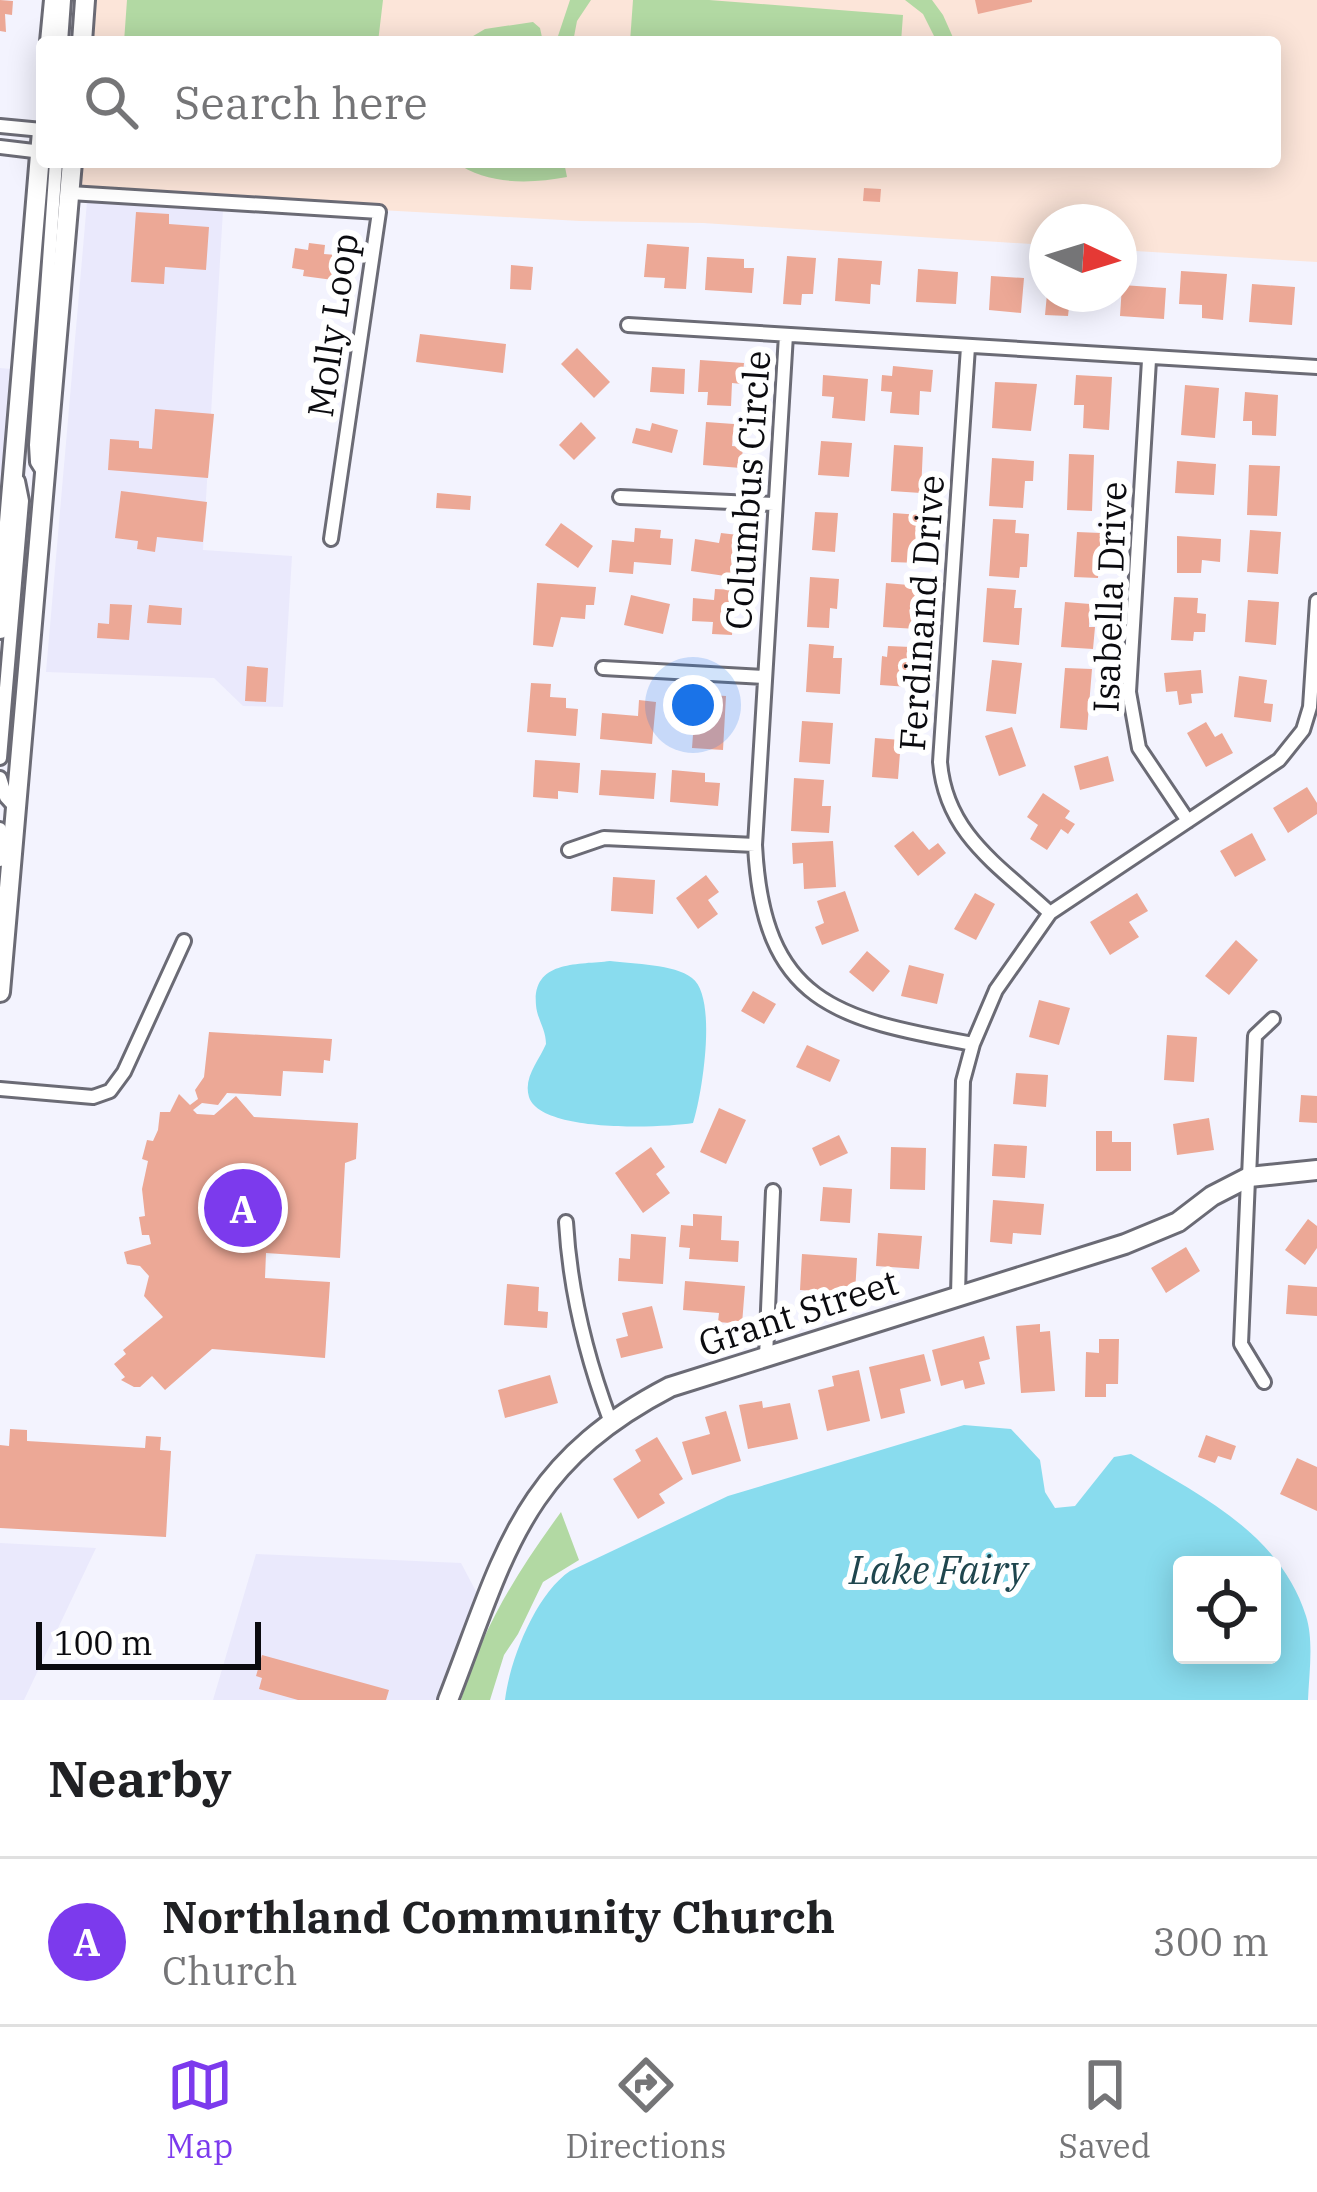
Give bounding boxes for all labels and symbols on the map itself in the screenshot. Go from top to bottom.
north arrow [1029,204,1137,312]
street label: Molly Loop [296,230,368,420]
street label: Columbus Circle [714,349,780,631]
street label: Ferdinand Drive [888,474,954,752]
street label: Isabella Drive [1081,481,1137,713]
your location [663,675,723,735]
pin: A [204,1163,282,1253]
street label: Grant Street [692,1258,904,1366]
water label: Lake Fairy [848,1544,1030,1595]
scale bar [36,1616,261,1669]

